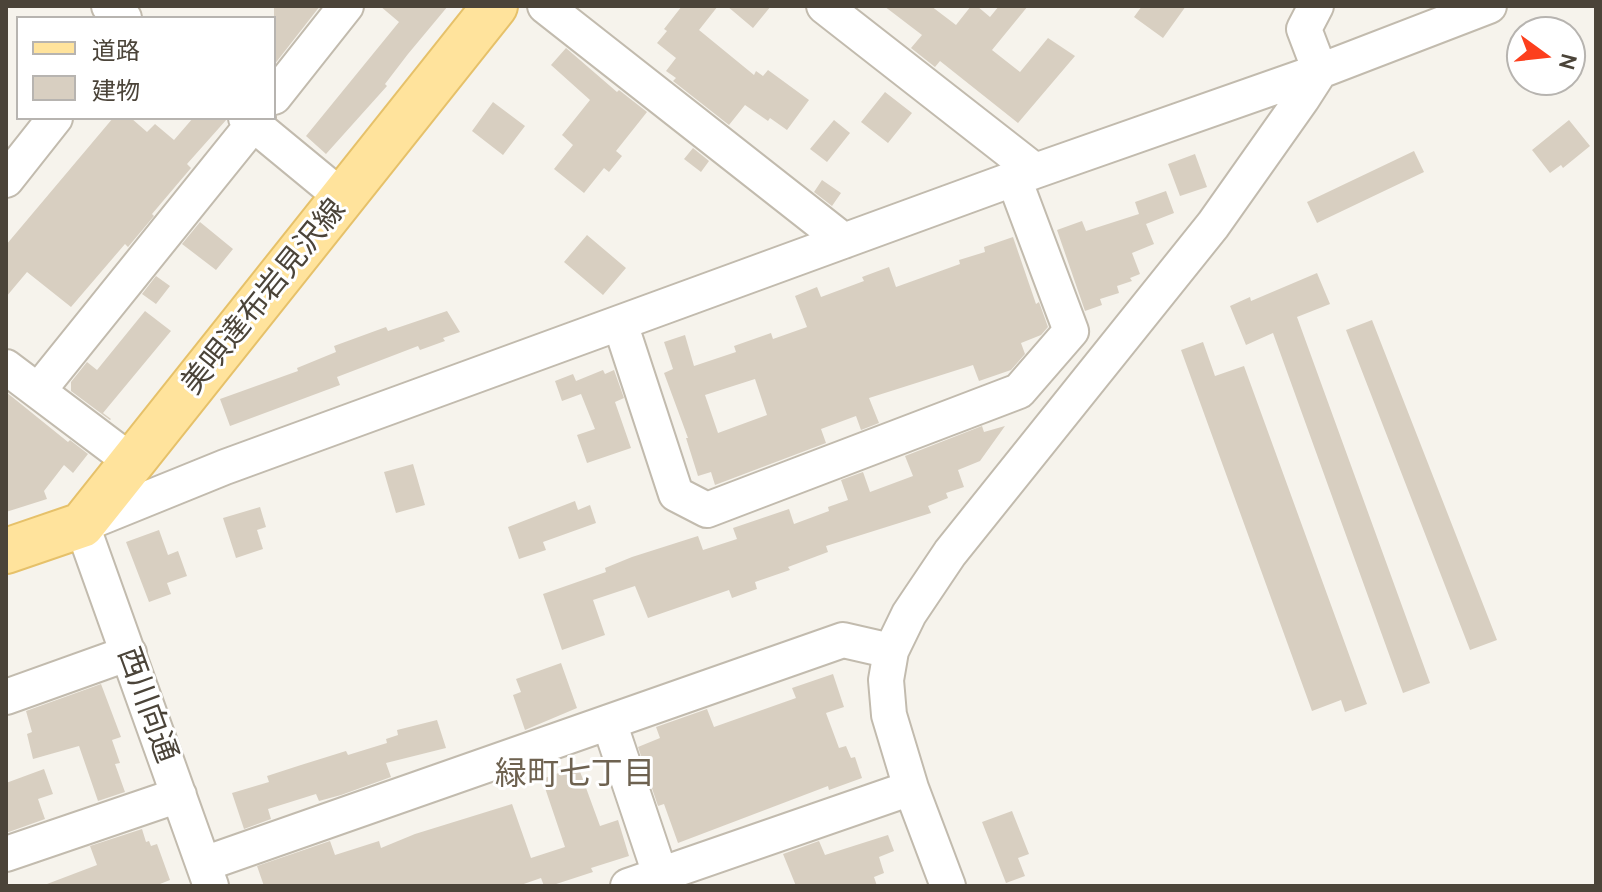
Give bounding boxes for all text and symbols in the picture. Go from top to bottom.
legend [16,16,276,120]
north arrow [1506,16,1586,96]
text: 道路 [92,36,140,65]
text: N [1553,51,1583,73]
text: 建物 [92,76,140,105]
street label: 美唄達布岩見沢線 [174,192,354,402]
street label: 西川向通 [110,642,184,768]
district label: 緑町七丁目 [495,756,655,794]

